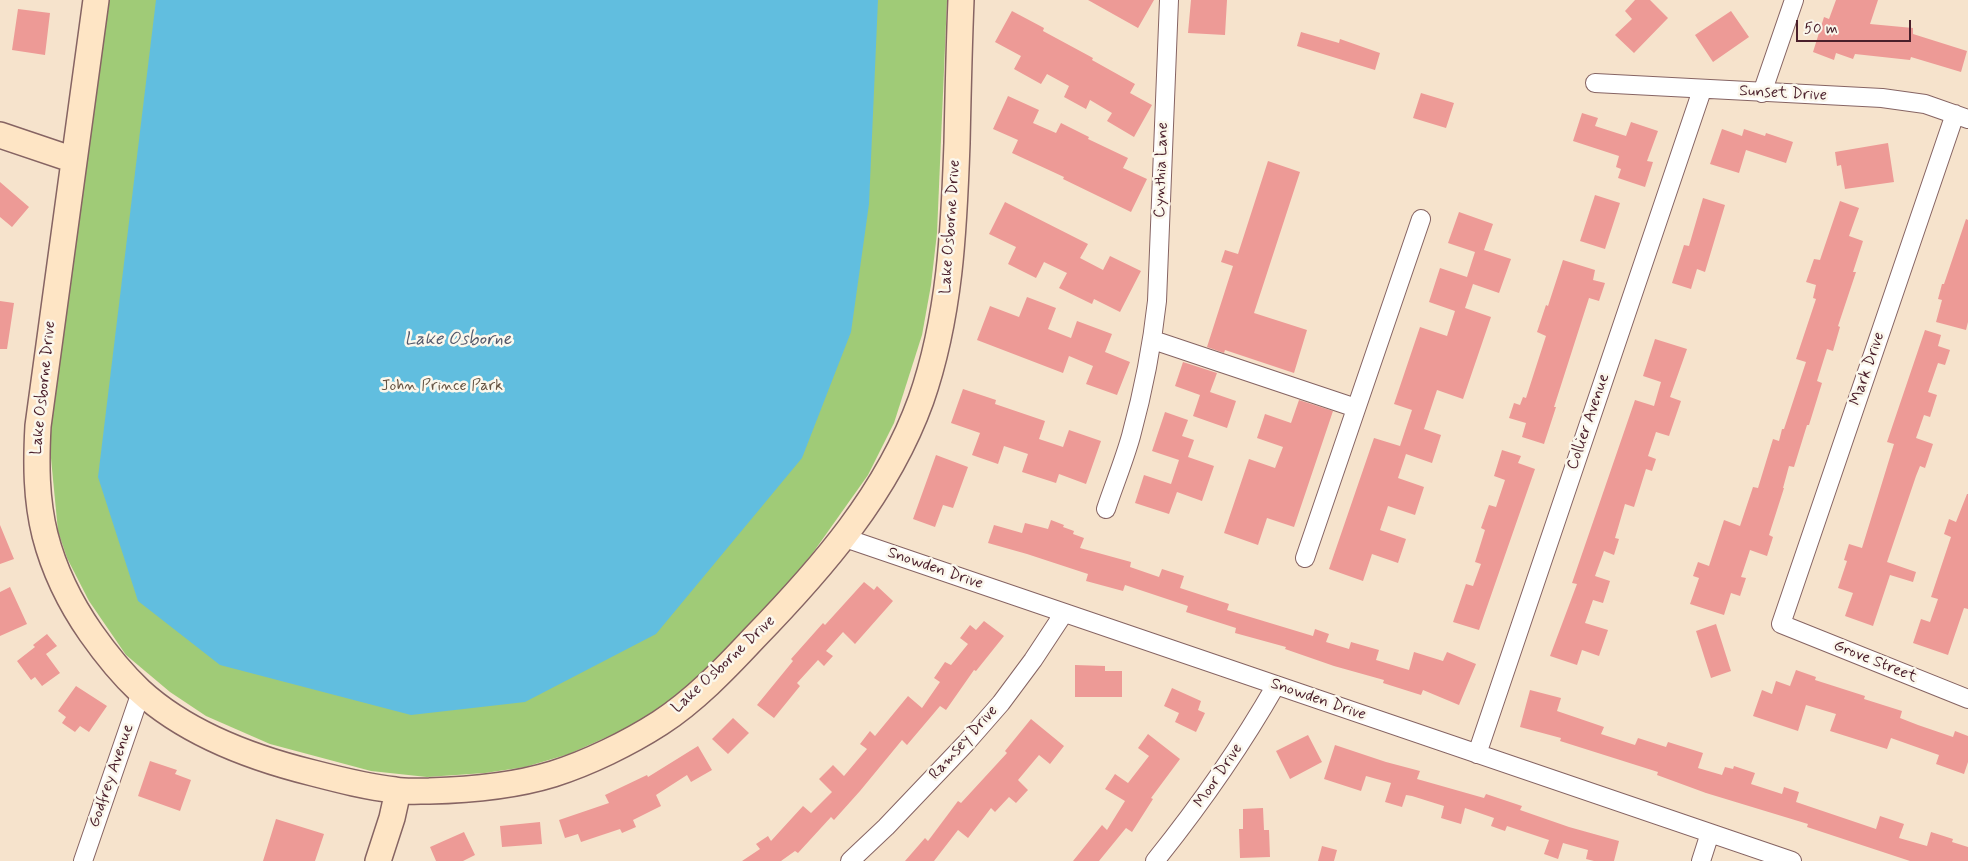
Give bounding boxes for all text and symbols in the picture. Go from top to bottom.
scale bar [1798,10,1913,42]
text: 50 m [1804,19,1838,39]
street label: Sunset Drive [1739,82,1827,106]
street label: Cynthia Lane [1151,122,1173,218]
street label: Lake Osborne Drive [937,159,965,295]
street label: Lake Osborne Drive [27,320,61,456]
water label: Lake Osborne [405,329,511,351]
street label: Mark Drive [1846,330,1890,408]
street label: Collier Avenue [1564,371,1614,473]
park label: John Prince Park [381,377,503,397]
street label: Snowden Drive [885,544,985,594]
street label: Lake Osborne Drive [668,612,780,718]
street label: Grove Street [1830,637,1920,687]
street label: Snowden Drive [1268,675,1368,725]
street label: Ramsey Drive [926,702,1002,784]
street label: Godfrey Avenue [85,722,139,830]
street label: Moor Drive [1191,740,1247,812]

